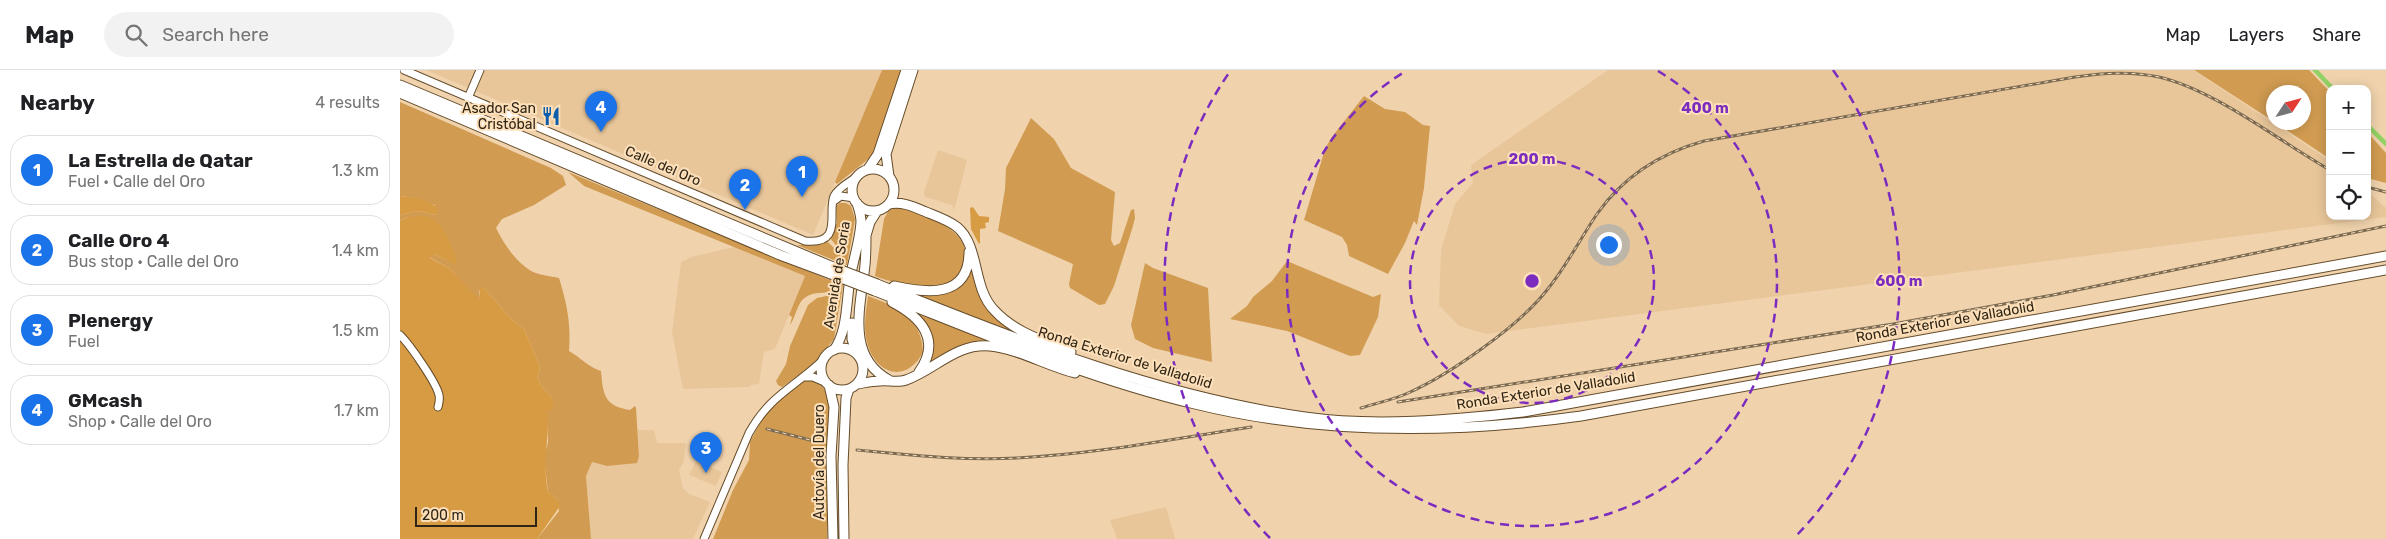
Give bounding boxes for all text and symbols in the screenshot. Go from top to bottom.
search box [104,12,454,57]
text: Map [25,21,74,49]
icon: search [122,21,150,49]
text: Search here [162,23,269,46]
text: Map [2166,24,2201,46]
text: Layers [2229,24,2284,46]
text: Share [2312,24,2361,46]
north arrow [2266,85,2311,130]
map controls [2326,85,2371,220]
button: + [2326,85,2371,130]
text: Nearby [20,90,95,115]
pin: 4 [585,91,617,132]
text: 4 results [315,93,380,112]
text: 400 m [1681,99,1729,117]
place label: Asador San Cristóbal [462,100,536,133]
restaurant icon: Asador San Cristóbal [540,105,562,127]
button: − [2326,130,2371,175]
street label: Calle del Oro [622,142,704,190]
text: La Estrella de Qatar [68,149,253,172]
text: 200 m [1508,150,1556,168]
pin: 1 [786,156,818,197]
text: 1 [33,161,41,180]
text: 1.3 km [332,161,379,180]
pin: 2 [729,169,761,210]
text: Fuel · Calle del Oro [68,172,205,191]
button: locate [2326,175,2371,220]
street label: Avenida de Soria [820,220,854,330]
text: Calle Oro 4 [68,229,169,252]
your location [1596,232,1622,258]
text: 2 [32,241,42,260]
text: 1.4 km [332,241,379,260]
text: Bus stop · Calle del Oro [68,252,239,271]
centre of rings [1523,272,1541,290]
text: 600 m [1875,272,1923,290]
street label: Ronda Exterior de Valladolid [1854,298,2036,346]
text: Plenergy [68,309,153,332]
text: 3 [32,321,42,340]
text: 1.5 km [332,321,379,340]
street label: Ronda Exterior de Valladolid [1036,323,1214,393]
text: Fuel [68,332,100,351]
street label: Ronda Exterior de Valladolid [1455,368,1637,414]
text: GMcash [68,389,143,412]
text: 4 [32,401,42,420]
text: 1.7 km [334,401,379,420]
street label: Autovía del Duero [811,404,828,520]
text: Shop · Calle del Oro [68,412,212,431]
pin: 3 [690,432,722,473]
scale bar [415,504,538,527]
text: 200 m [422,507,464,524]

